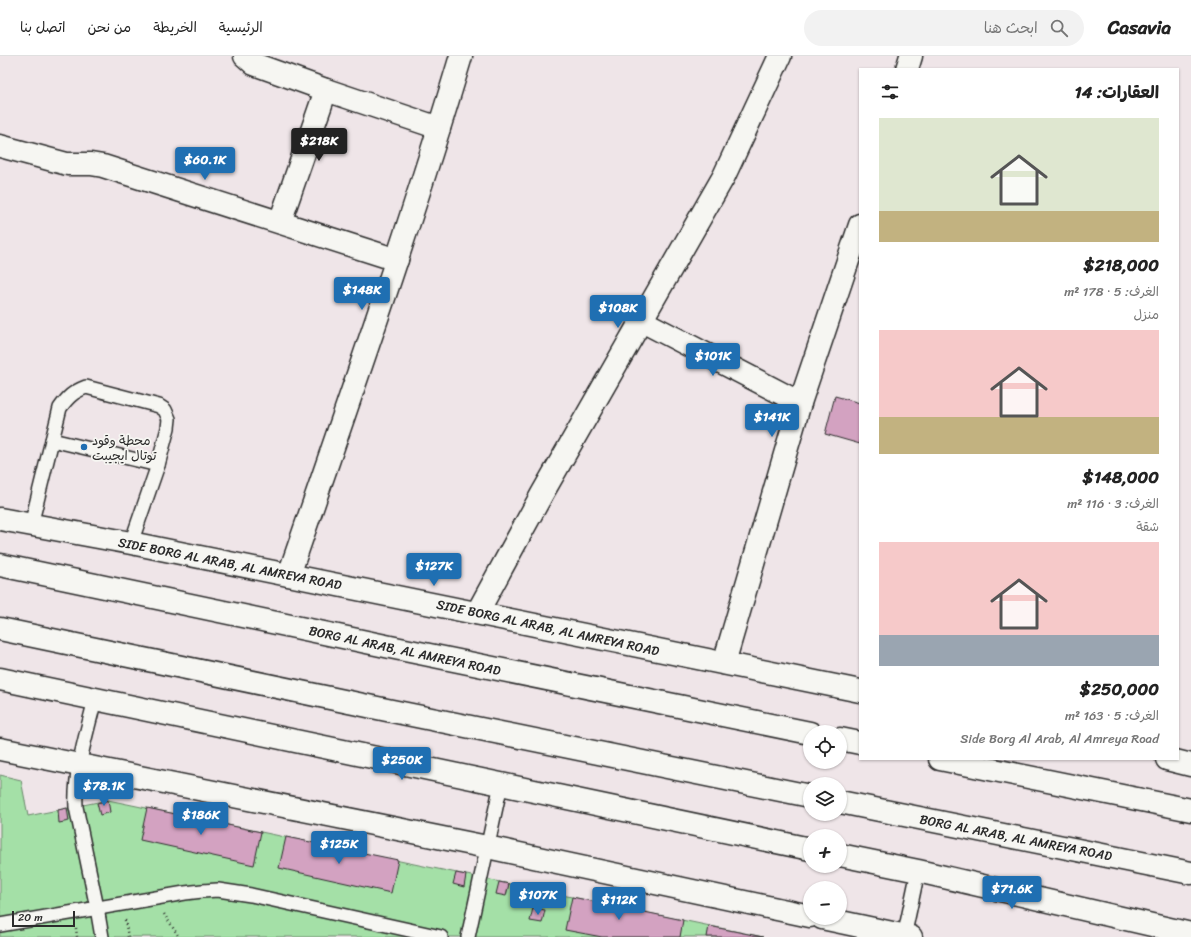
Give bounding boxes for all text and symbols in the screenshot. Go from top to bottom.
search box [804,10,1084,46]
text: Casavia [1108,11,1171,44]
text: اتصل بنا [20,15,66,40]
text: من نحن [88,15,131,40]
text: الخريطة [153,15,197,40]
text: الرئيسية [219,15,263,40]
text: ابحث هنا [984,15,1038,41]
icon: search [1048,17,1070,39]
text: العقارات: 14 [1075,77,1159,107]
icon: filters [879,81,901,103]
pin: $218K [291,128,347,162]
text: $218K [300,129,338,152]
icon: home [983,144,1055,216]
pin: $60.1K [172,147,238,181]
text: $60.1K [184,148,226,171]
text: $218,000 [1083,250,1159,280]
pin: $148K [334,277,390,311]
text: $148K [343,278,381,301]
text: الغرف: 5 · 178 m² [1064,280,1159,303]
pin: $108K [590,295,646,329]
text: $108K [599,296,637,319]
text: منزل [1133,303,1159,326]
pin: $101K [685,343,741,377]
text: $101K [695,344,731,367]
icon: home [983,356,1055,428]
pin: $141K [744,404,800,438]
text: $141K [754,405,790,428]
place label: محطة وقود توتال ايجيبت [92,429,157,467]
marker: محطة وقود توتال ايجيبت [79,442,89,452]
text: $148,000 [1083,462,1159,492]
text: الغرف: 3 · 116 m² [1067,492,1159,515]
text: شقة [1136,515,1159,538]
street label: SIDE BORG AL ARAB, AL AMREYA ROAD [116,531,344,597]
pin: $127K [406,553,462,587]
text: $127K [415,554,453,577]
icon: home [983,568,1055,640]
street label: SIDE BORG AL ARAB, AL AMREYA ROAD [434,593,662,662]
street label: BORG AL ARAB, AL AMREYA ROAD [307,619,503,682]
text: $250,000 [1080,674,1159,704]
text: الغرف: 5 · 163 m² [1065,704,1159,727]
map controls [803,725,847,925]
button: locate [803,725,847,769]
text: Side Borg Al Arab, Al Amreya Road [960,727,1159,750]
pin: $250K [374,747,430,781]
text: $250K [382,748,422,771]
pin: $78.1K [71,773,137,807]
text: $78.1K [83,774,125,797]
button: layers [803,777,847,821]
pin: $186K [173,802,229,836]
text: $186K [182,803,220,826]
street label: BORG AL ARAB, AL AMREYA ROAD [918,808,1114,867]
button: + [803,829,847,873]
pin: $125K [311,831,367,865]
text: $125K [320,832,358,855]
pin: $71.6K [979,876,1045,910]
text: $71.6K [992,877,1032,900]
button: − [803,881,847,925]
pin: $107K [510,882,566,916]
text: $107K [519,883,557,906]
pin: $112K [591,887,647,921]
text: $112K [601,888,637,911]
text: 20 m [18,908,43,927]
scale bar [12,909,75,928]

